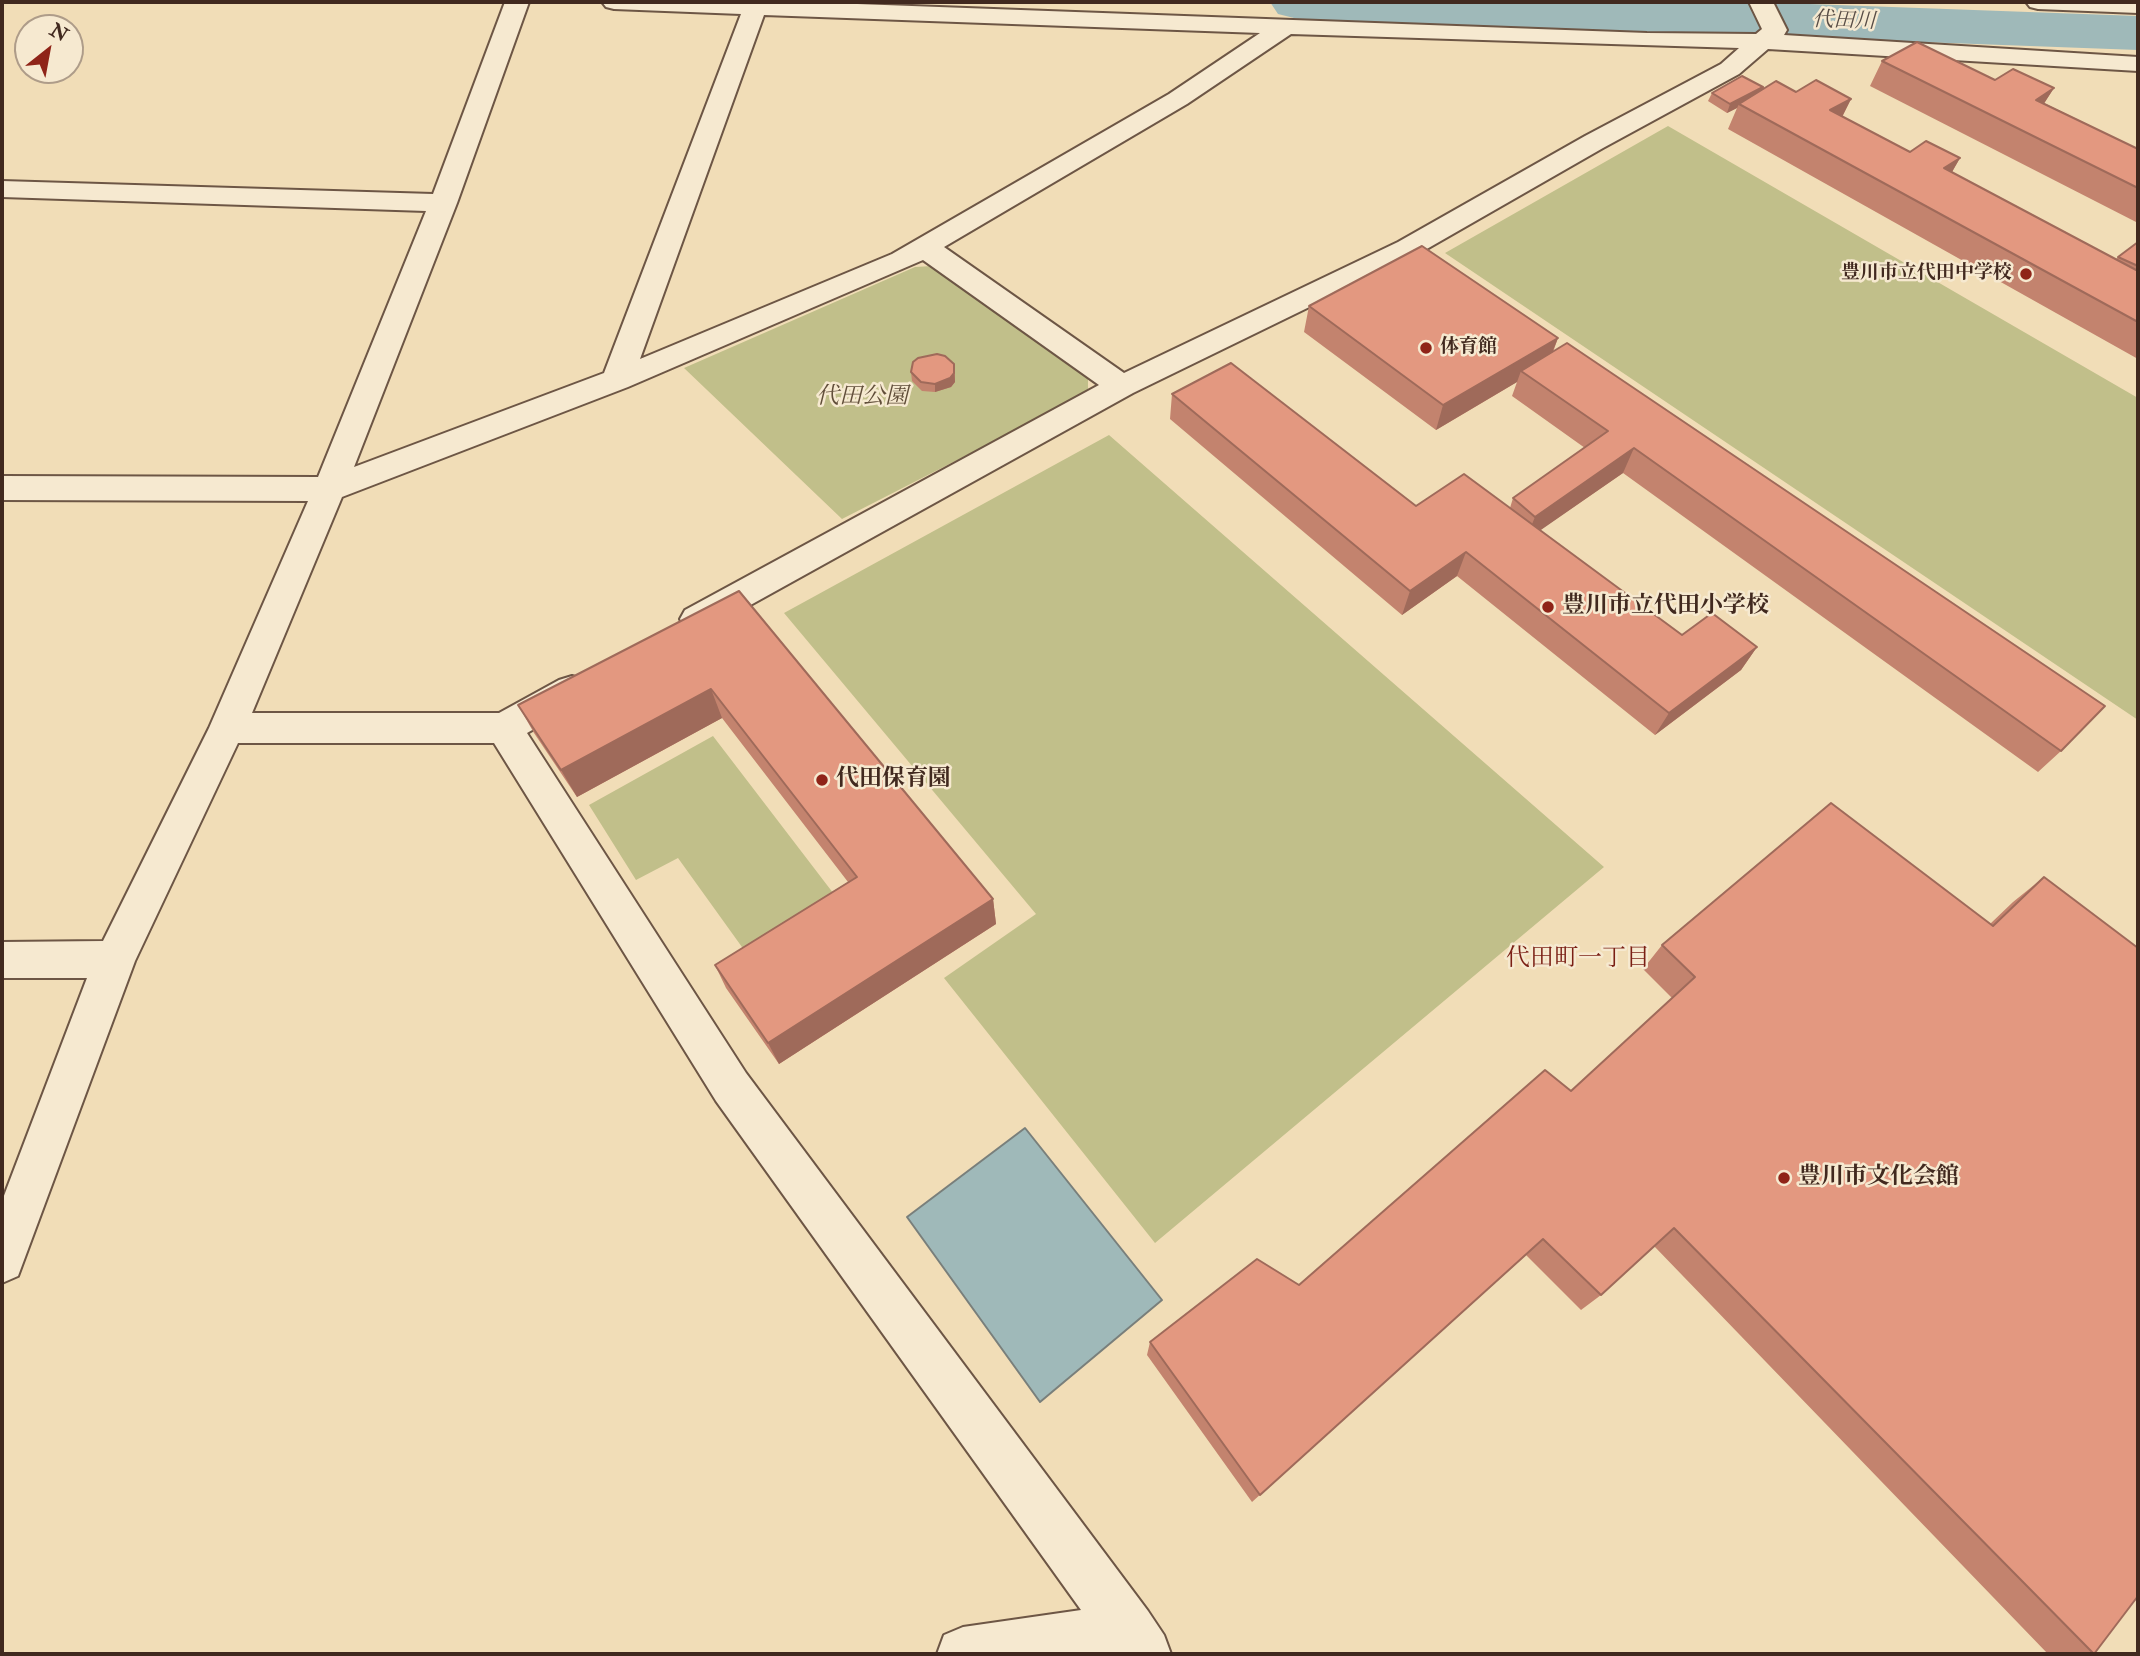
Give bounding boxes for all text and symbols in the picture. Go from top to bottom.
water label: 代田川 [1812,8,1876,36]
north arrow [14,14,84,84]
text: N [45,18,72,47]
place label: 豊川市立代田中学校 [1841,263,2012,285]
marker: 豊川市立代田中学校 [2018,266,2034,282]
place label: 体育館 [1440,337,1497,359]
marker: 体育館 [1418,340,1434,356]
park label: 代田公園 [816,384,908,412]
place label: 豊川市立代田小学校 [1562,593,1769,621]
marker: 豊川市立代田小学校 [1540,599,1556,615]
place label: 代田保育園 [836,766,951,794]
marker: 代田保育園 [814,772,830,788]
district label: 代田町一丁目 [1506,946,1650,974]
place label: 豊川市文化会館 [1798,1164,1959,1192]
marker: 豊川市文化会館 [1776,1170,1792,1186]

